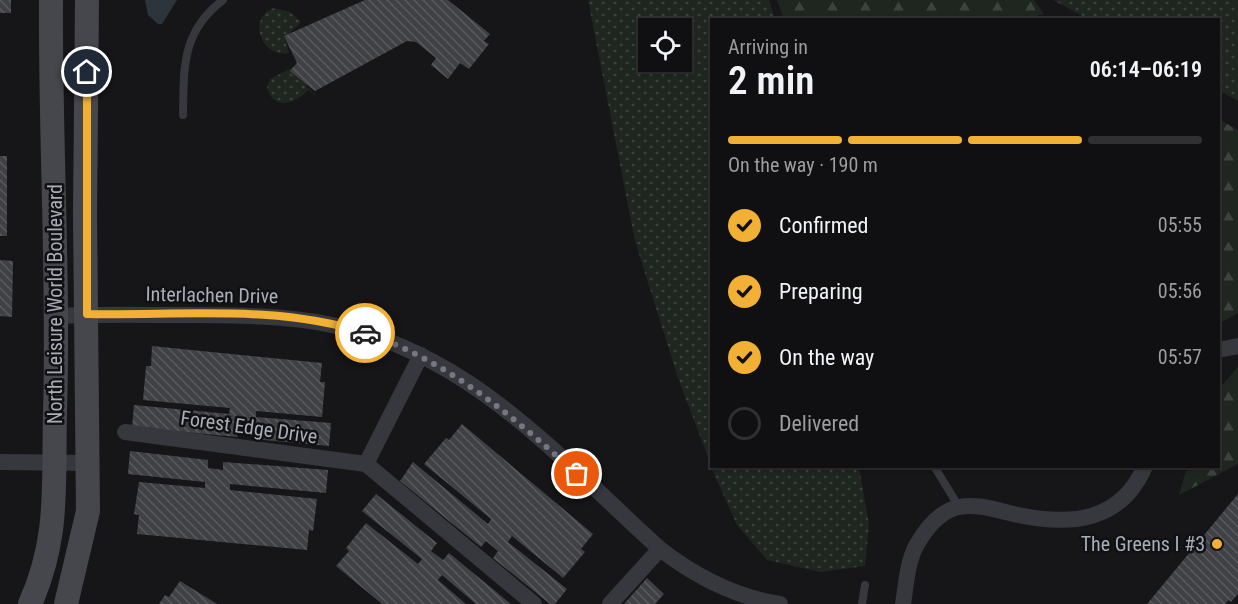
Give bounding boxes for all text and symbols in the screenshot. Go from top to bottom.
map controls [638,18,692,72]
button: locate [638,18,692,72]
text: Arriving in [728,35,808,59]
pin [61,46,112,97]
icon: home [70,55,103,88]
text: 06:14–06:19 [1090,57,1202,82]
text: 2 min [728,58,814,104]
text: On the way · 190 m [728,153,878,177]
street label: North Leisure World Boulevard [43,184,67,424]
icon: check [728,209,761,242]
text: Confirmed [779,213,868,238]
text: 05:55 [1158,213,1202,237]
icon: check [728,275,761,308]
text: Preparing [779,279,863,304]
text: 05:56 [1158,279,1202,303]
street label: Interlachen Drive [145,282,279,308]
courier [335,303,395,363]
icon: car [349,317,382,350]
icon: check [728,341,761,374]
text: On the way [779,345,874,370]
text: 05:57 [1158,345,1202,369]
street label: Forest Edge Drive [179,406,319,448]
text: Delivered [779,411,859,436]
pin [551,448,602,499]
icon: bag [560,457,593,490]
place label: The Greens I #3 [1081,532,1205,556]
marker: The Greens I #3 [1210,537,1224,551]

